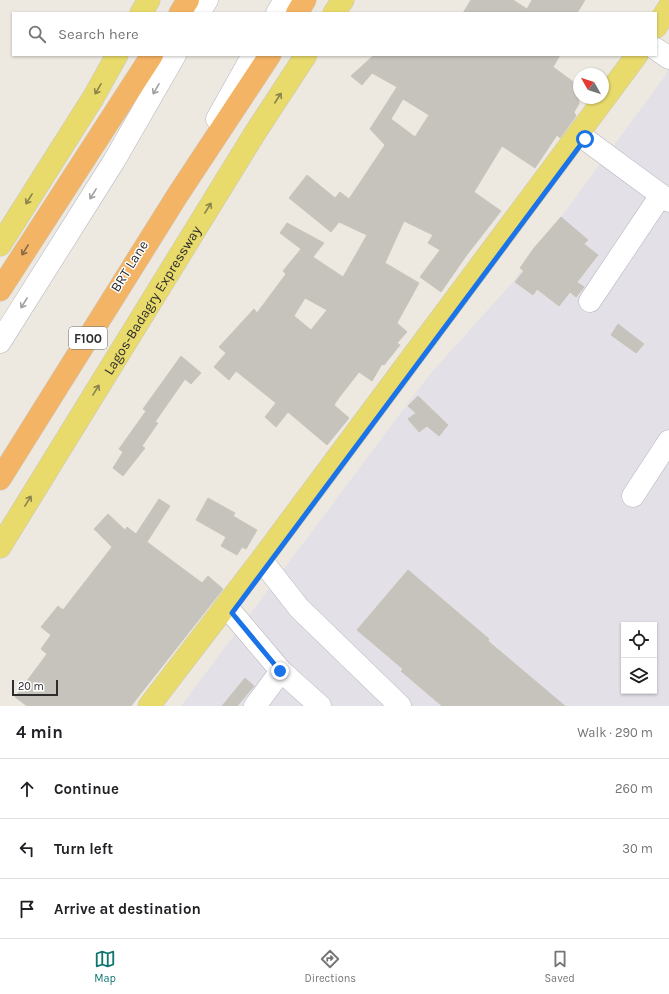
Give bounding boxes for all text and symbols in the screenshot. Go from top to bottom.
search box [12,12,657,56]
icon: search [26,23,48,45]
text: Search here [58,25,139,43]
north arrow [573,68,609,104]
one-way arrow [93,83,101,95]
one-way arrow [151,83,159,95]
one-way arrow [274,93,282,104]
route start [576,130,594,148]
one-way arrow [89,188,98,199]
one-way arrow [25,193,33,204]
one-way arrow [205,202,213,214]
street label: Lagos-Badagry Expressway [100,222,205,378]
street label: BRT Lane [107,237,152,295]
one-way arrow [21,244,29,256]
one-way arrow [20,298,28,309]
road number: F100 [69,327,107,349]
one-way arrow [92,385,100,396]
one-way arrow [24,495,32,507]
map controls [621,622,657,694]
button: locate [621,622,657,658]
button: layers [621,658,657,694]
route end [271,662,289,680]
scale bar [12,678,58,697]
text: 20 m [18,680,44,693]
text: 4 min [16,722,63,742]
text: Walk · 290 m [577,725,653,740]
icon: ahead [16,778,38,800]
text: Continue [54,780,119,798]
text: 260 m [615,781,653,796]
icon: left [16,838,38,860]
text: Turn left [54,840,113,858]
text: 30 m [622,841,653,856]
icon: arrive [16,898,38,920]
text: Arrive at destination [54,900,201,918]
tab: Map [94,948,116,985]
tab: Directions [304,948,356,985]
tab: Saved [544,948,575,985]

